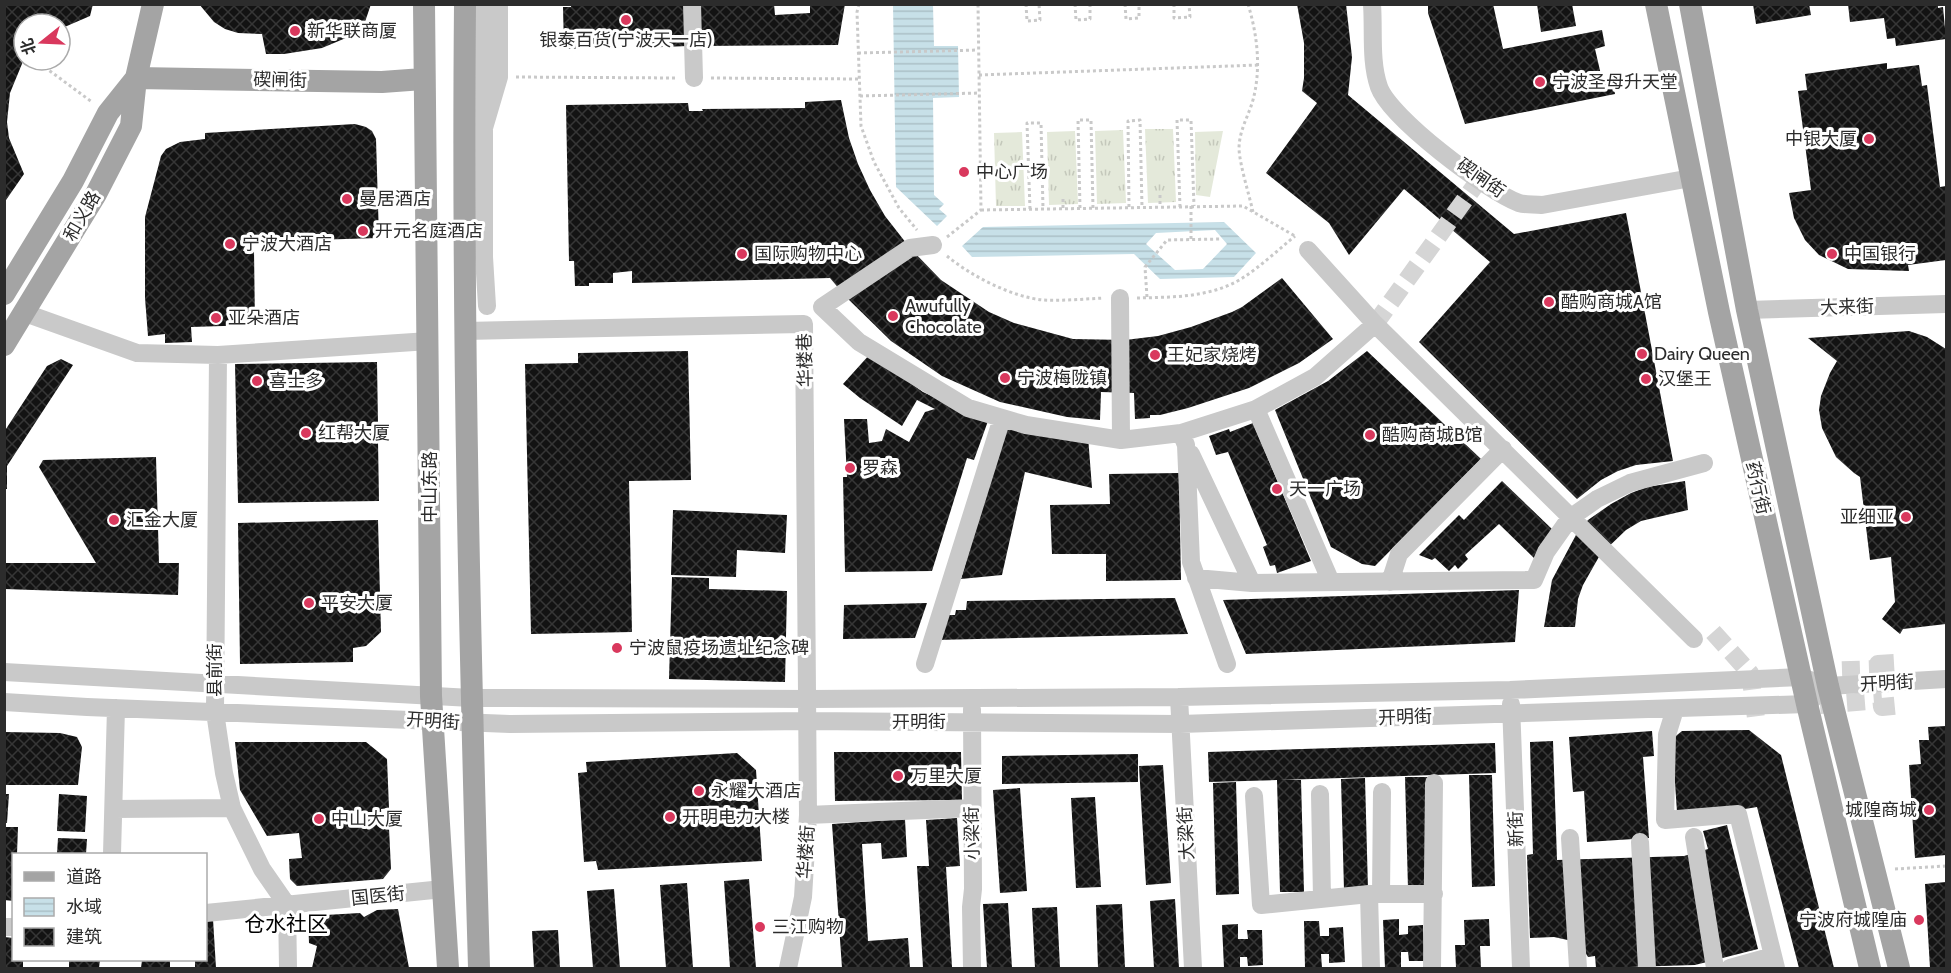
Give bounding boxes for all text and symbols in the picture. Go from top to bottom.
north arrow [12,12,72,72]
marker: 银泰百货(宁波天一店) [619,13,633,27]
place label: 新华联商厦 [307,20,397,42]
marker: 新华联商厦 [288,24,302,38]
place label: 银泰百货(宁波天一店) [539,29,713,51]
text: 北 [17,36,40,57]
street label: 碶闸街 [253,69,307,91]
place label: 宁波圣母升天堂 [1552,71,1678,93]
marker: 宁波圣母升天堂 [1533,75,1547,89]
place label: 中银大厦 [1785,128,1857,150]
marker: 中银大厦 [1862,132,1876,146]
street label: 碶闸街 [1453,154,1509,202]
place label: 中心广场 [976,161,1048,183]
marker: 中心广场 [957,165,971,179]
street label: 和义路 [59,187,105,245]
place label: 曼居酒店 [359,188,431,210]
marker: 曼居酒店 [340,192,354,206]
place label: 开元名庭酒店 [375,220,483,242]
marker: 开元名庭酒店 [356,224,370,238]
place label: 宁波大酒店 [242,233,332,255]
marker: 宁波大酒店 [223,237,237,251]
place label: 国际购物中心 [754,243,862,265]
place label: 中国银行 [1844,243,1916,265]
marker: 国际购物中心 [735,247,749,261]
marker: 中国银行 [1825,247,1839,261]
place label: 酷购商城A馆 [1561,291,1662,313]
place label: Awufully Chocolate [905,295,982,338]
marker: 酷购商城A馆 [1542,295,1556,309]
street label: 大来街 [1820,295,1874,319]
place label: 亚朵酒店 [228,307,300,329]
marker: Awufully Chocolate [886,309,900,323]
marker: 亚朵酒店 [209,311,223,325]
street label: 华楼巷 [794,333,816,387]
place label: Dairy Queen [1654,343,1750,365]
place label: 王妃家烧烤 [1167,344,1257,366]
marker: Dairy Queen [1635,347,1649,361]
marker: 王妃家烧烤 [1148,348,1162,362]
place label: 宁波梅陇镇 [1017,367,1107,389]
place label: 汉堡王 [1658,368,1712,390]
place label: 喜士多 [269,370,323,392]
marker: 宁波梅陇镇 [998,371,1012,385]
marker: 汉堡王 [1639,372,1653,386]
marker: 喜士多 [250,374,264,388]
place label: 红帮大厦 [318,422,390,444]
place label: 酷购商城B馆 [1382,424,1483,446]
marker: 红帮大厦 [299,426,313,440]
marker: 酷购商城B馆 [1363,428,1377,442]
street label: 中山东路 [419,451,441,523]
place label: 罗森 [862,457,898,479]
street label: 药行街 [1741,459,1775,517]
marker: 罗森 [843,461,857,475]
place label: 天一广场 [1289,478,1361,500]
marker: 天一广场 [1270,482,1284,496]
place label: 亚细亚 [1840,506,1894,528]
place label: 汇金大厦 [126,509,198,531]
marker: 亚细亚 [1899,510,1913,524]
marker: 汇金大厦 [107,513,121,527]
place label: 平安大厦 [321,592,393,614]
marker: 平安大厦 [302,596,316,610]
place label: 宁波鼠疫场遗址纪念碑 [629,637,809,659]
marker: 宁波鼠疫场遗址纪念碑 [610,641,624,655]
street label: 县前街 [204,643,226,697]
street label: 开明街 [1859,671,1915,695]
street label: 开明街 [1378,705,1432,729]
street label: 开明街 [405,708,461,734]
street label: 开明街 [892,711,946,733]
place label: 万里大厦 [910,765,982,787]
marker: 万里大厦 [891,769,905,783]
place label: 永耀大酒店 [711,780,801,802]
marker: 永耀大酒店 [692,784,706,798]
place label: 城隍商城 [1845,799,1917,821]
marker: 城隍商城 [1922,803,1936,817]
street label: 大梁街 [1174,805,1198,861]
place label: 开明电力大楼 [682,806,790,828]
street label: 小梁街 [961,806,983,860]
place label: 中山大厦 [331,808,403,830]
marker: 开明电力大楼 [663,810,677,824]
street label: 新街 [1504,811,1528,847]
marker: 中山大厦 [312,812,326,826]
street label: 华楼街 [793,824,819,880]
legend [12,853,207,961]
text: 道路 [66,866,102,888]
street label: 国医街 [350,882,406,910]
text: 水域 [66,896,102,918]
place label: 宁波府城隍庙 [1799,909,1907,931]
district label: 仓水社区 [244,911,328,936]
marker: 宁波府城隍庙 [1912,913,1926,927]
place label: 三江购物 [772,916,844,938]
marker: 三江购物 [753,920,767,934]
text: 建筑 [66,926,102,948]

